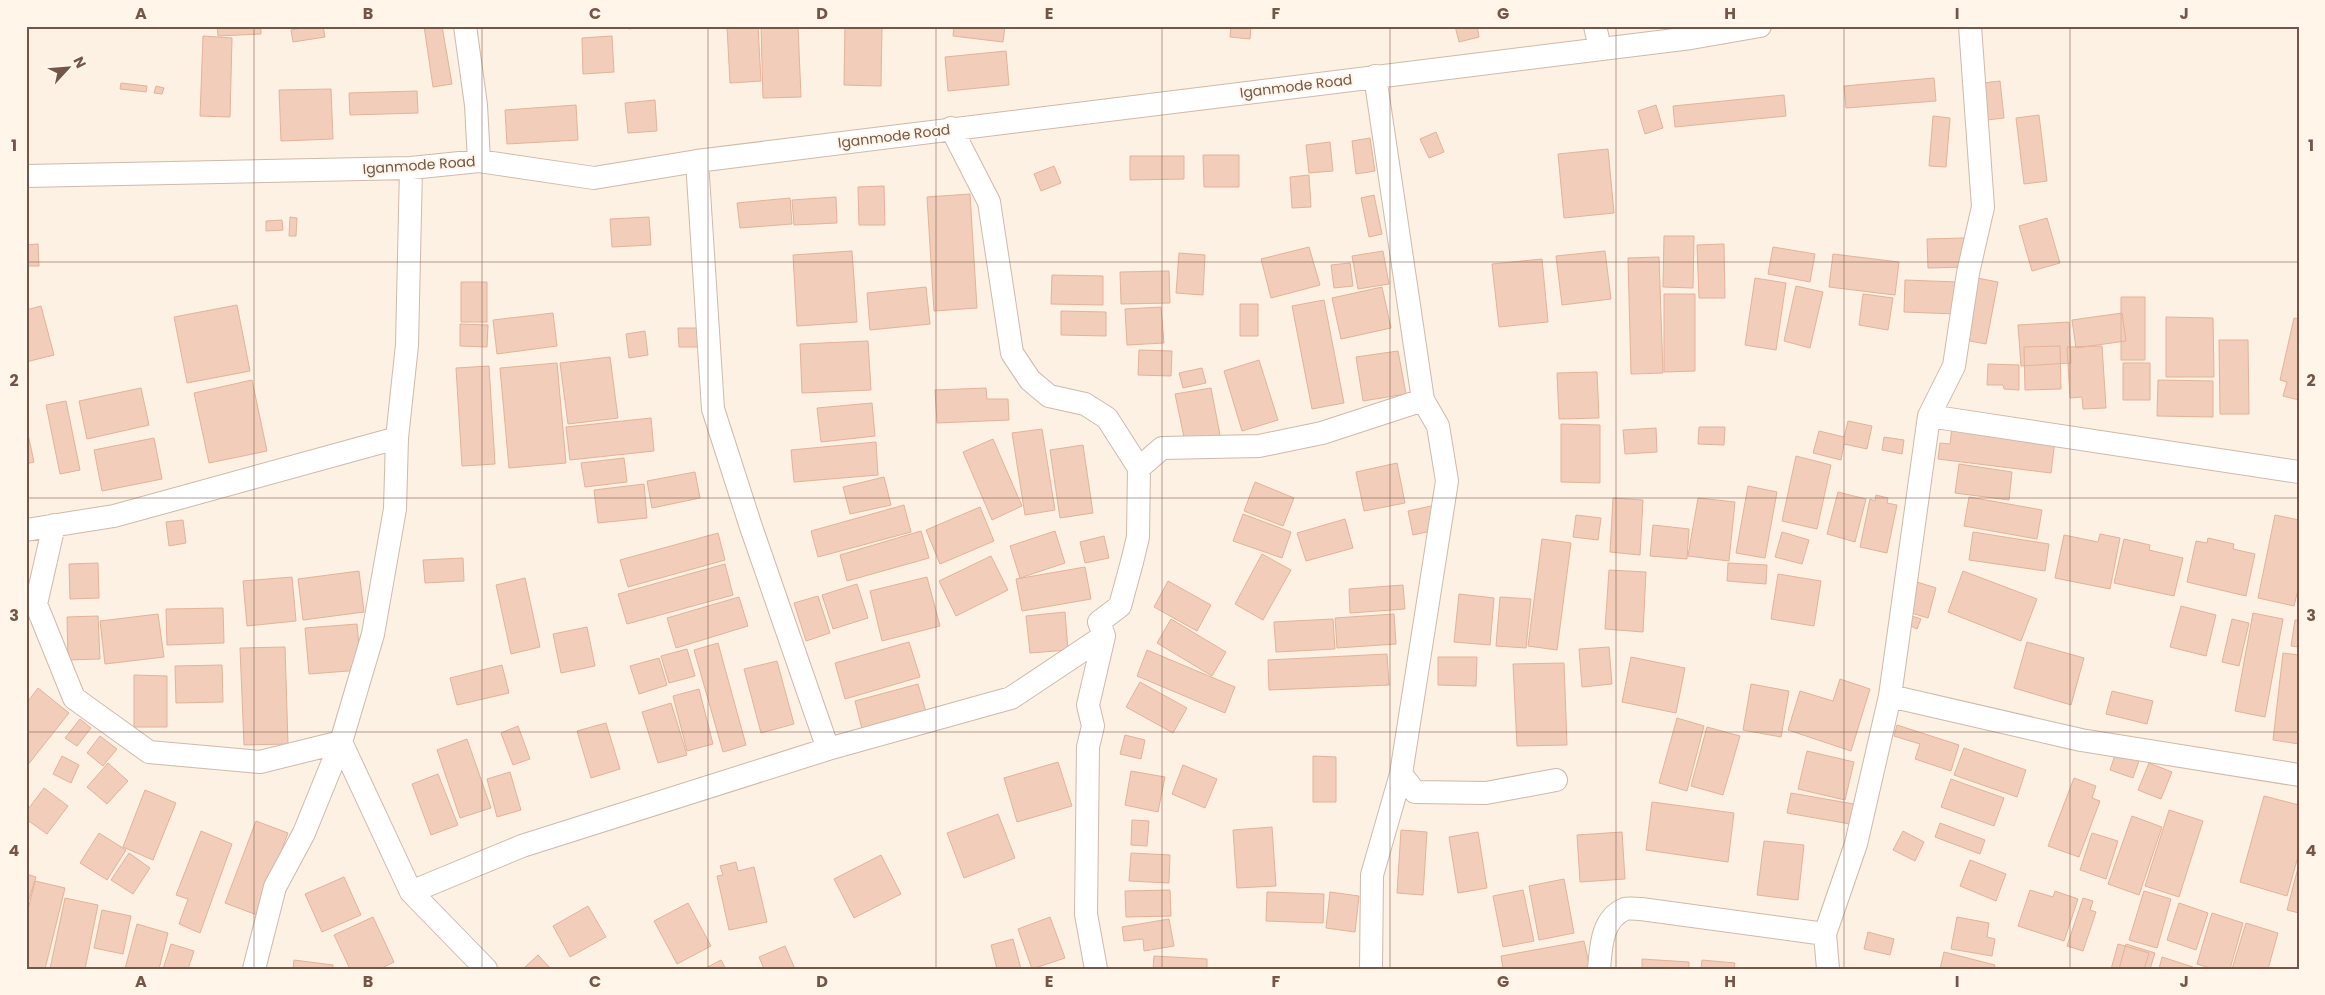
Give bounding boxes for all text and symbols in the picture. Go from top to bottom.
text: A [135,2,147,25]
text: B [363,2,373,25]
text: C [589,2,601,25]
text: D [816,2,828,25]
text: E [1045,2,1053,25]
text: F [1272,2,1281,25]
text: G [1497,2,1509,25]
text: H [1724,2,1736,25]
text: I [1955,2,1959,25]
text: J [2179,2,2189,25]
north arrow [42,42,92,92]
text: N [68,53,91,71]
street label: Iganmode Road [1239,69,1353,103]
street label: Iganmode Road [837,119,951,153]
text: 1 [11,134,17,157]
text: 1 [2308,134,2314,157]
street label: Iganmode Road [362,151,476,179]
text: 2 [9,369,19,392]
text: 2 [2306,369,2316,392]
text: 3 [9,604,19,627]
text: 3 [2306,604,2316,627]
text: 4 [9,839,20,862]
text: 4 [2306,839,2317,862]
text: A [135,970,147,993]
text: B [363,970,373,993]
text: C [589,970,601,993]
text: D [816,970,828,993]
text: E [1045,970,1053,993]
text: F [1272,970,1281,993]
text: G [1497,970,1509,993]
text: H [1724,970,1736,993]
text: I [1955,970,1959,993]
text: J [2179,970,2189,993]

